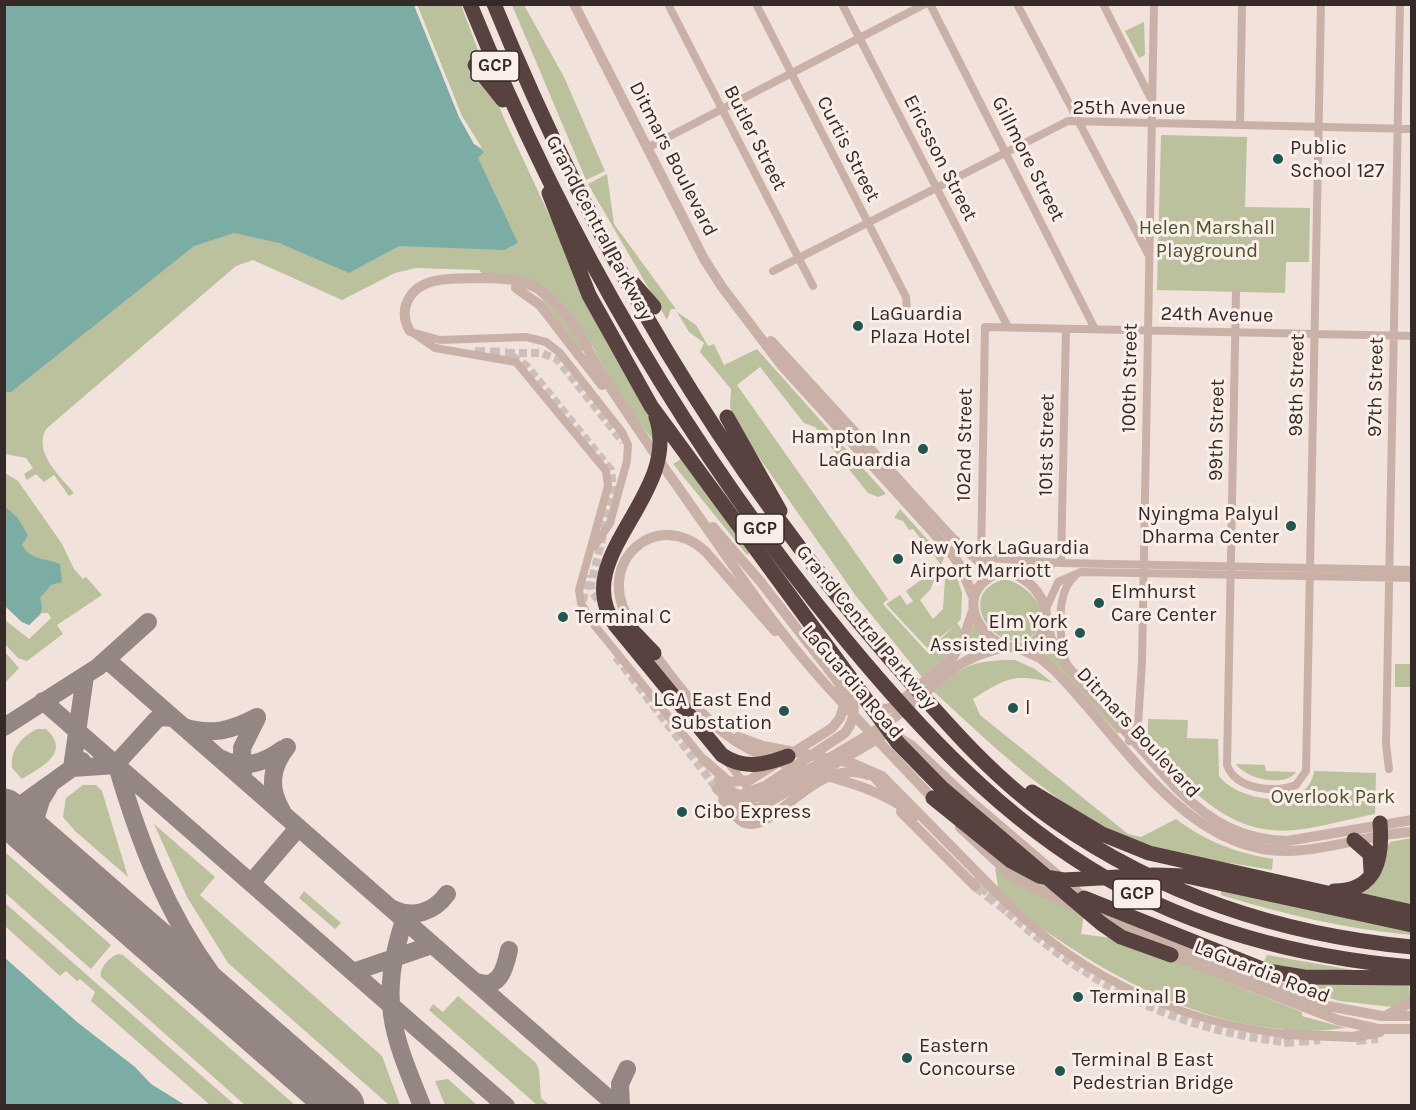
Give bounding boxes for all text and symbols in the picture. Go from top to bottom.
road number: GCP [471,51,519,81]
street label: Ditmars Boulevard [624,78,722,240]
street label: Butler Street [718,81,792,195]
street label: Ericsson Street [898,91,982,225]
street label: Curtis Street [811,92,885,206]
street label: Gillmore Street [986,93,1070,225]
street label: 25th Avenue [1072,96,1186,120]
street label: Grand Central Parkway [540,131,658,325]
place label: Public School 127 [1290,136,1384,183]
marker: Public School 127 [1271,152,1285,166]
park label: Helen Marshall Playground [1139,216,1275,263]
place label: LaGuardia Plaza Hotel [870,302,971,349]
street label: 24th Avenue [1160,302,1274,328]
marker: LaGuardia Plaza Hotel [851,319,865,333]
street label: 100th Street [1117,323,1143,433]
street label: 98th Street [1284,333,1310,437]
street label: 97th Street [1363,337,1389,437]
street label: 99th Street [1204,379,1230,481]
street label: 102nd Street [952,388,978,502]
street label: 101st Street [1034,393,1060,497]
place label: Hampton Inn LaGuardia [791,425,911,472]
marker: Hampton Inn LaGuardia [916,442,930,456]
place label: Nyingma Palyul Dharma Center [1138,502,1279,549]
road number: GCP [736,514,784,544]
marker: Nyingma Palyul Dharma Center [1284,519,1298,533]
place label: New York LaGuardia Airport Marriott [910,536,1089,583]
street label: Grand Central Parkway [791,540,941,714]
marker: New York LaGuardia Airport Marriott [891,552,905,566]
place label: Elmhurst Care Center [1111,580,1216,627]
marker: Elmhurst Care Center [1092,596,1106,610]
place label: Terminal C [575,605,671,629]
marker: Terminal C [556,610,570,624]
place label: Elm York Assisted Living [930,610,1068,657]
street label: LaGuardia Road [796,620,908,744]
marker: Elm York Assisted Living [1073,626,1087,640]
street label: Ditmars Boulevard [1071,663,1205,803]
place label: LGA East End Substation [653,688,772,735]
place label: l [1025,696,1031,720]
marker: l [1006,701,1020,715]
marker: LGA East End Substation [777,704,791,718]
park label: Overlook Park [1271,785,1395,809]
place label: Cibo Express [694,800,811,824]
marker: Cibo Express [675,805,689,819]
road number: GCP [1113,879,1161,909]
street label: LaGuardia Road [1191,935,1333,1009]
place label: Terminal B [1090,985,1187,1009]
marker: Terminal B [1071,990,1085,1004]
place label: Eastern Concourse [919,1034,1016,1081]
place label: Terminal B East Pedestrian Bridge [1072,1048,1234,1095]
marker: Eastern Concourse [900,1051,914,1065]
marker: Terminal B East Pedestrian Bridge [1053,1064,1067,1078]

